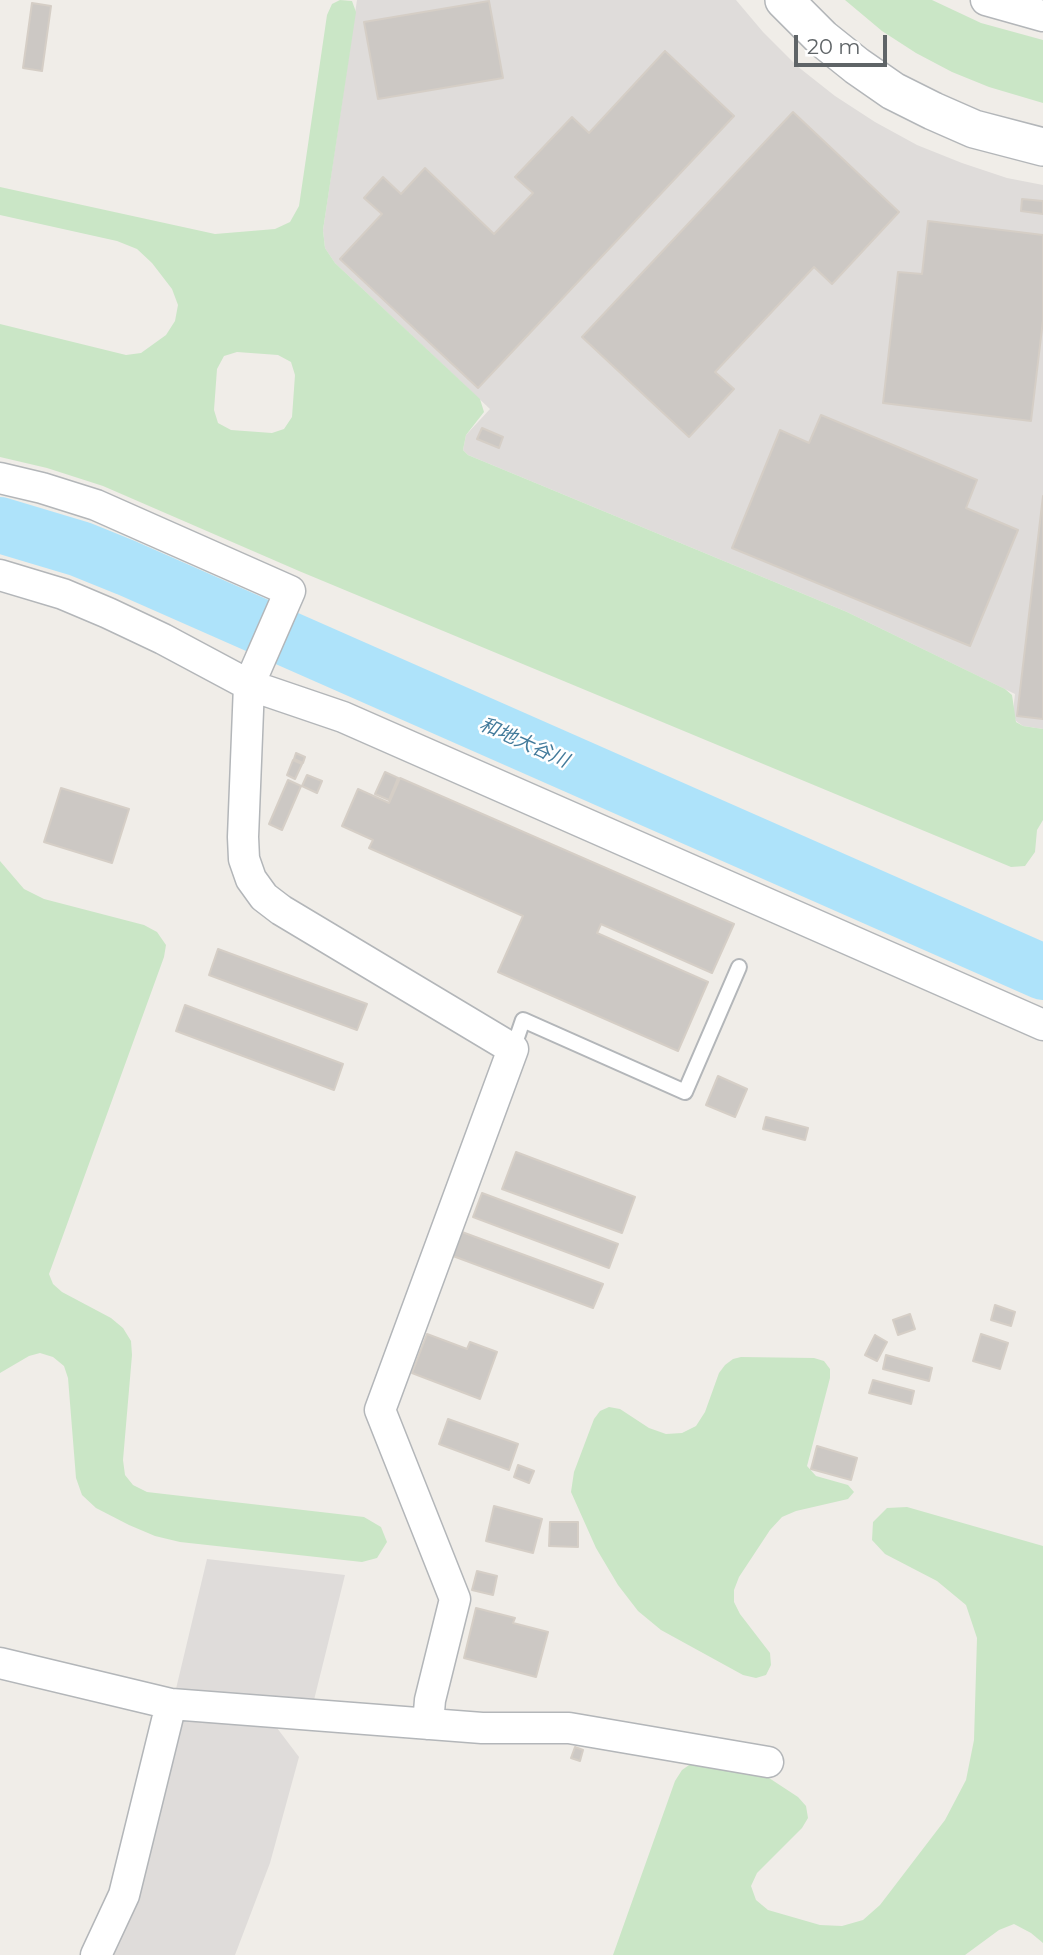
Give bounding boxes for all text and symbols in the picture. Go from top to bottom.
scale bar [798,21,891,65]
text: 20 m [807,34,861,59]
water label: 和地大谷川 [476,713,572,773]

